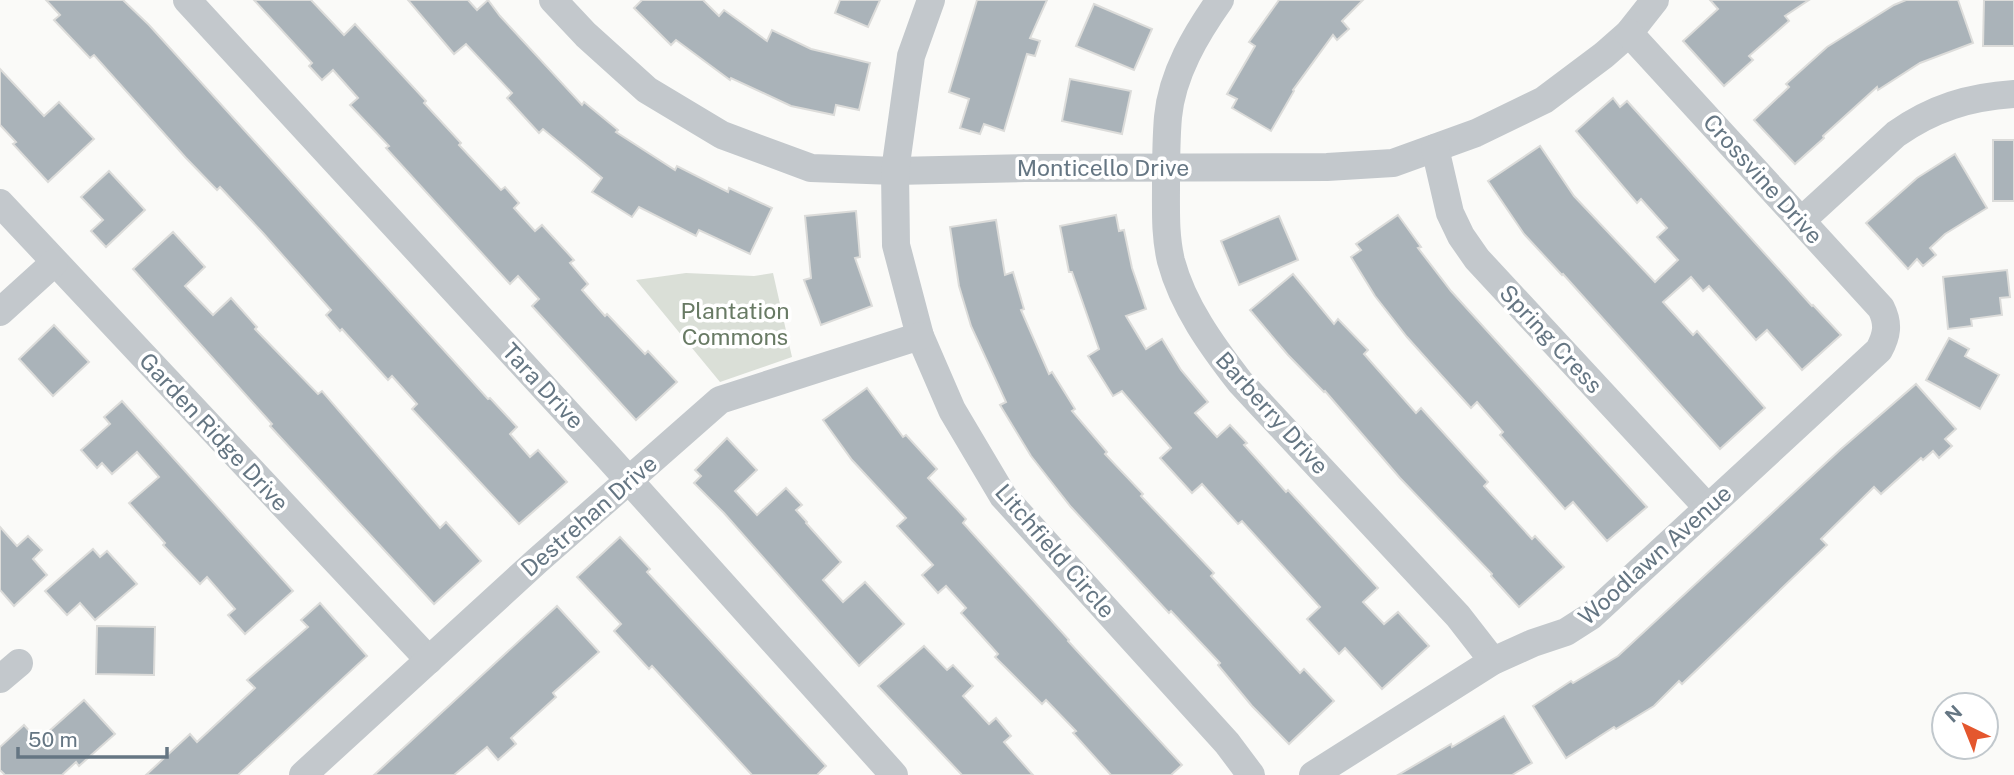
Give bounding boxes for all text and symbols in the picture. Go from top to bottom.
street label: Crossvine Drive [1698,108,1829,249]
street label: Monticello Drive [1017,154,1189,181]
street label: Spring Cress [1494,279,1608,398]
park label: Plantation Commons [681,297,790,350]
street label: Tara Drive [497,337,590,434]
street label: Barberry Drive [1210,346,1334,479]
street label: Garden Ridge Drive [134,347,295,516]
street label: Destrehan Drive [515,449,662,582]
street label: Litchfield Circle [990,478,1121,623]
street label: Woodlawn Avenue [1573,479,1736,630]
north arrow [1930,691,2000,761]
text: N [1940,700,1966,727]
scale bar [18,716,166,760]
text: 50 m [28,727,78,752]

